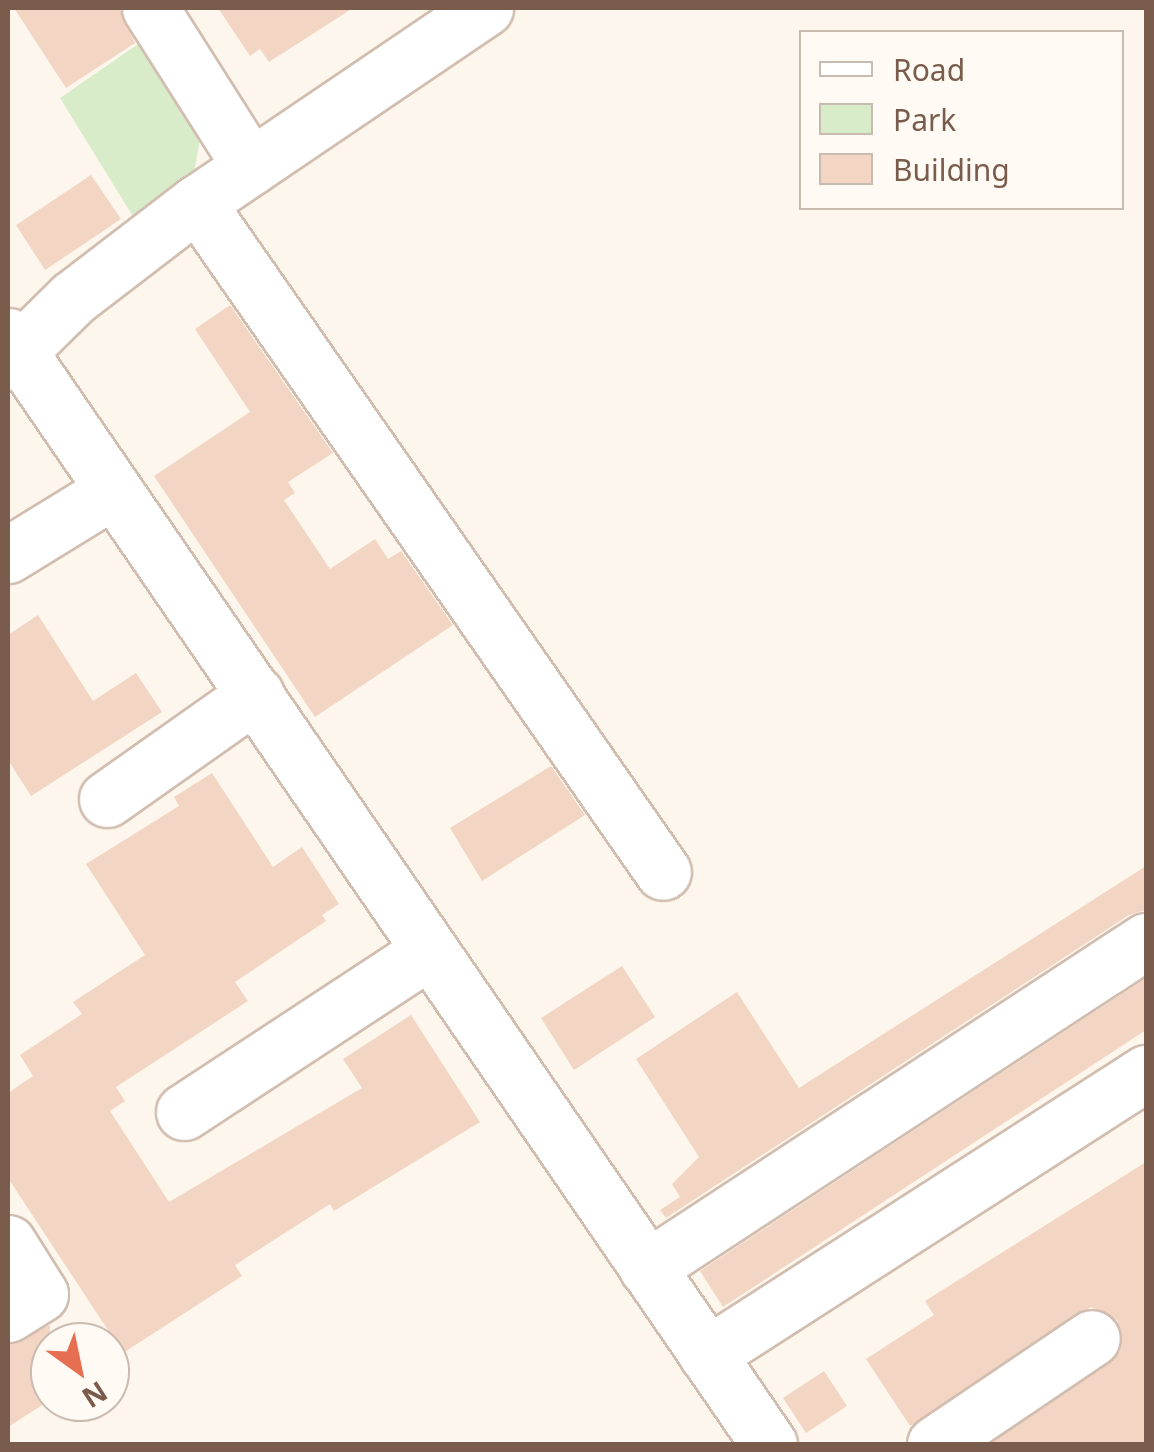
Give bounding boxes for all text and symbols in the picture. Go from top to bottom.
legend [799,30,1124,210]
text: Road [893,49,965,90]
text: Park [893,99,956,140]
text: Building [893,149,1010,190]
north arrow [30,1322,130,1422]
text: N [75,1373,115,1418]

